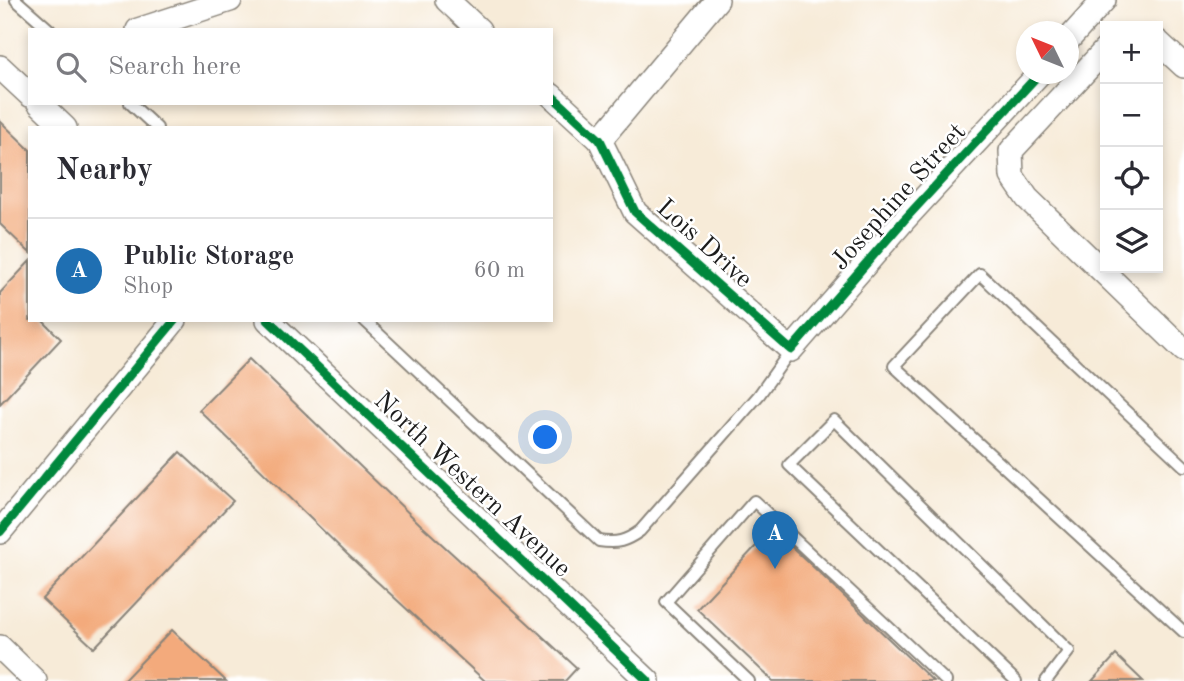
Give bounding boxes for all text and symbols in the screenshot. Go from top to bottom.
north arrow [1016,21,1079,84]
map controls [1100,21,1163,273]
button: + [1100,21,1163,84]
search box [28,28,553,105]
icon: search [52,48,90,86]
text: Search here [108,54,241,80]
button: − [1100,84,1163,147]
street label: Josephine Street [827,119,971,275]
button: locate [1100,147,1163,210]
text: Nearby [56,156,153,186]
street label: Lois Drive [651,195,757,293]
button: layers [1100,210,1163,273]
text: Public Storage [123,244,294,270]
text: A [70,259,88,282]
text: 60 m [474,259,525,282]
text: Shop [123,275,173,298]
street label: North Western Avenue [369,387,575,583]
your location [528,420,562,454]
pin: A [752,511,798,569]

